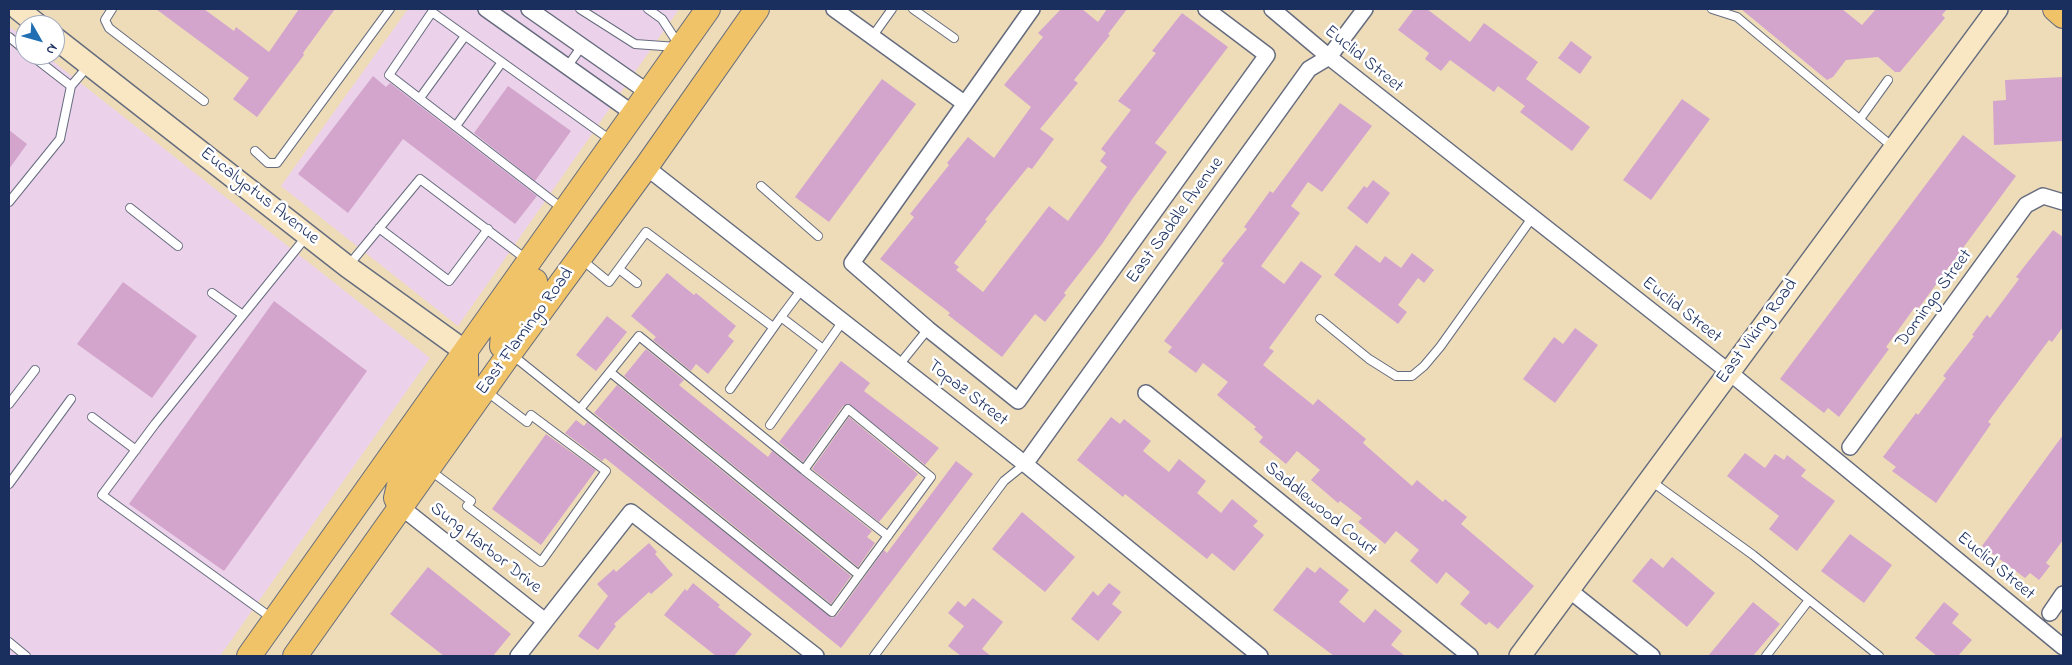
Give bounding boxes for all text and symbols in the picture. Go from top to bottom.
north arrow [15,15,65,65]
street label: Euclid Street [1319,22,1407,98]
text: N [40,39,63,59]
street label: Eucalyptus Avenue [195,144,323,250]
street label: East Saddle Avenue [1123,153,1229,289]
street label: Domingo Street [1892,246,1978,352]
street label: East Flamingo Road [473,264,579,400]
street label: Euclid Street [1637,273,1725,349]
street label: East Viking Road [1713,275,1803,389]
street label: Topaz Street [923,356,1011,432]
street label: Saddlewood Court [1259,458,1381,562]
street label: Sung Harbor Drive [425,499,545,599]
street label: Euclid Street [1952,528,2038,606]

